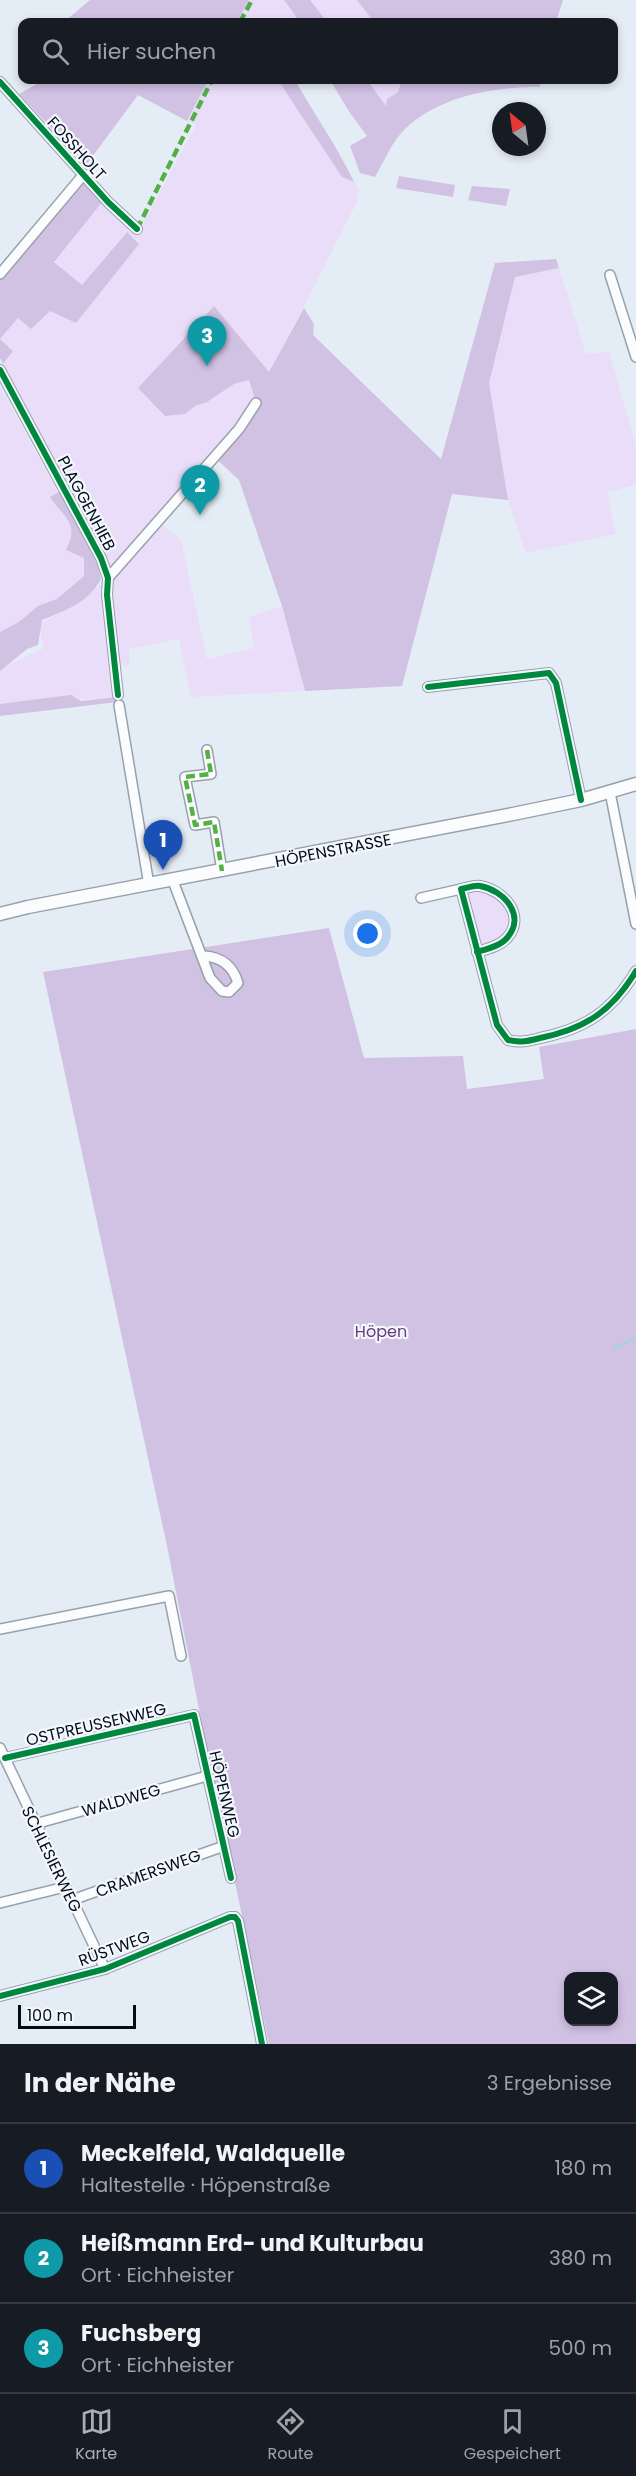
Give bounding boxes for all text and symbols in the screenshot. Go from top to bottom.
search box [18,18,618,84]
icon: search [39,35,72,68]
text: Hier suchen [87,36,216,67]
north arrow [492,102,546,156]
street label: FOSSHOLT [42,111,112,186]
pin: 3 [188,316,226,366]
street label: PLAGGENHIEB [52,452,121,555]
pin: 2 [180,466,220,515]
pin: 1 [144,820,182,870]
street label: HÖPENSTRASSE [273,828,393,873]
your location [353,919,382,948]
park label: Höpen [355,1320,407,1343]
street label: OSTPREUSSENWEG [24,1697,168,1752]
street label: HÖPENWEG [203,1748,246,1840]
street label: WALDWEG [79,1778,163,1823]
street label: SCHLESIERWEG [16,1802,87,1916]
street label: CRAMERSWEG [92,1844,204,1903]
street label: RÜSTWEG [75,1925,153,1972]
map controls [564,1972,618,2026]
button: layers [564,1972,618,2026]
scale bar [18,2002,136,2030]
text: 100 m [27,2004,73,2027]
text: In der Nähe [24,2065,176,2101]
text: 3 Ergebnisse [487,2069,612,2097]
text: Meckelfeld, Waldquelle [81,2138,345,2169]
text: 1 [40,2154,47,2182]
text: 180 m [554,2154,612,2182]
text: Haltestelle · Höpenstraße [81,2171,330,2199]
text: Heißmann Erd- und Kulturbau [81,2228,424,2259]
text: 2 [38,2244,49,2272]
text: 380 m [549,2244,612,2272]
text: Ort · Eichheister [81,2261,234,2289]
text: Fuchsberg [81,2318,201,2349]
text: 3 [37,2334,50,2362]
text: 500 m [548,2334,612,2362]
text: Ort · Eichheister [81,2351,234,2379]
tab: Karte [75,2405,117,2466]
tab: Route [268,2405,314,2466]
tab: Gespeichert [464,2405,561,2466]

